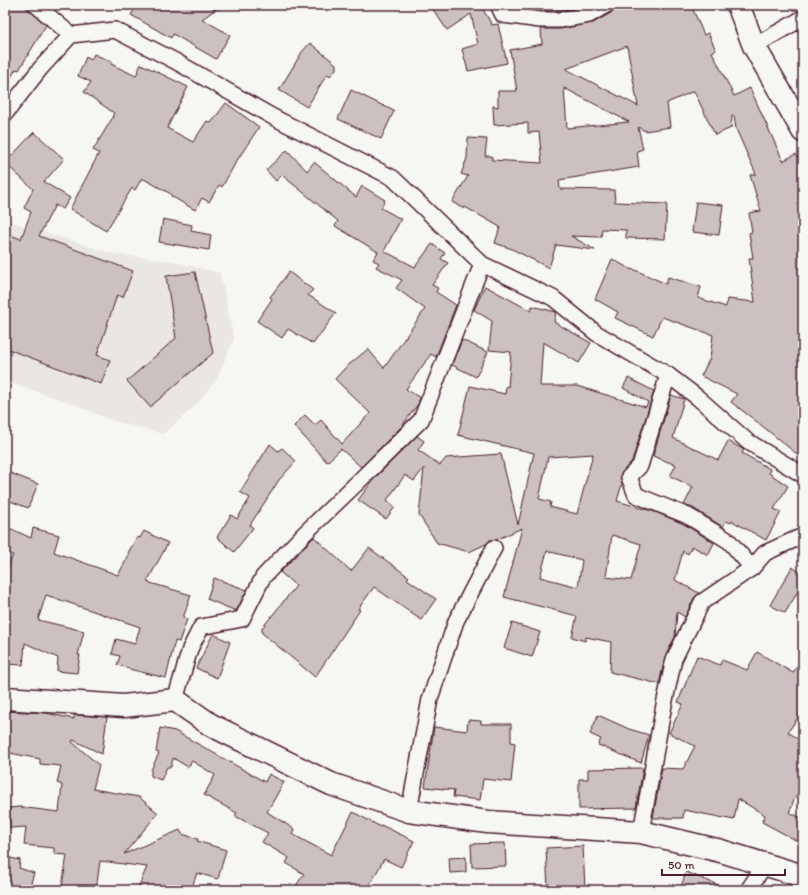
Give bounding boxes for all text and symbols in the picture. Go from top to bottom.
scale bar [662,851,785,877]
text: 50 m [668,858,694,872]

